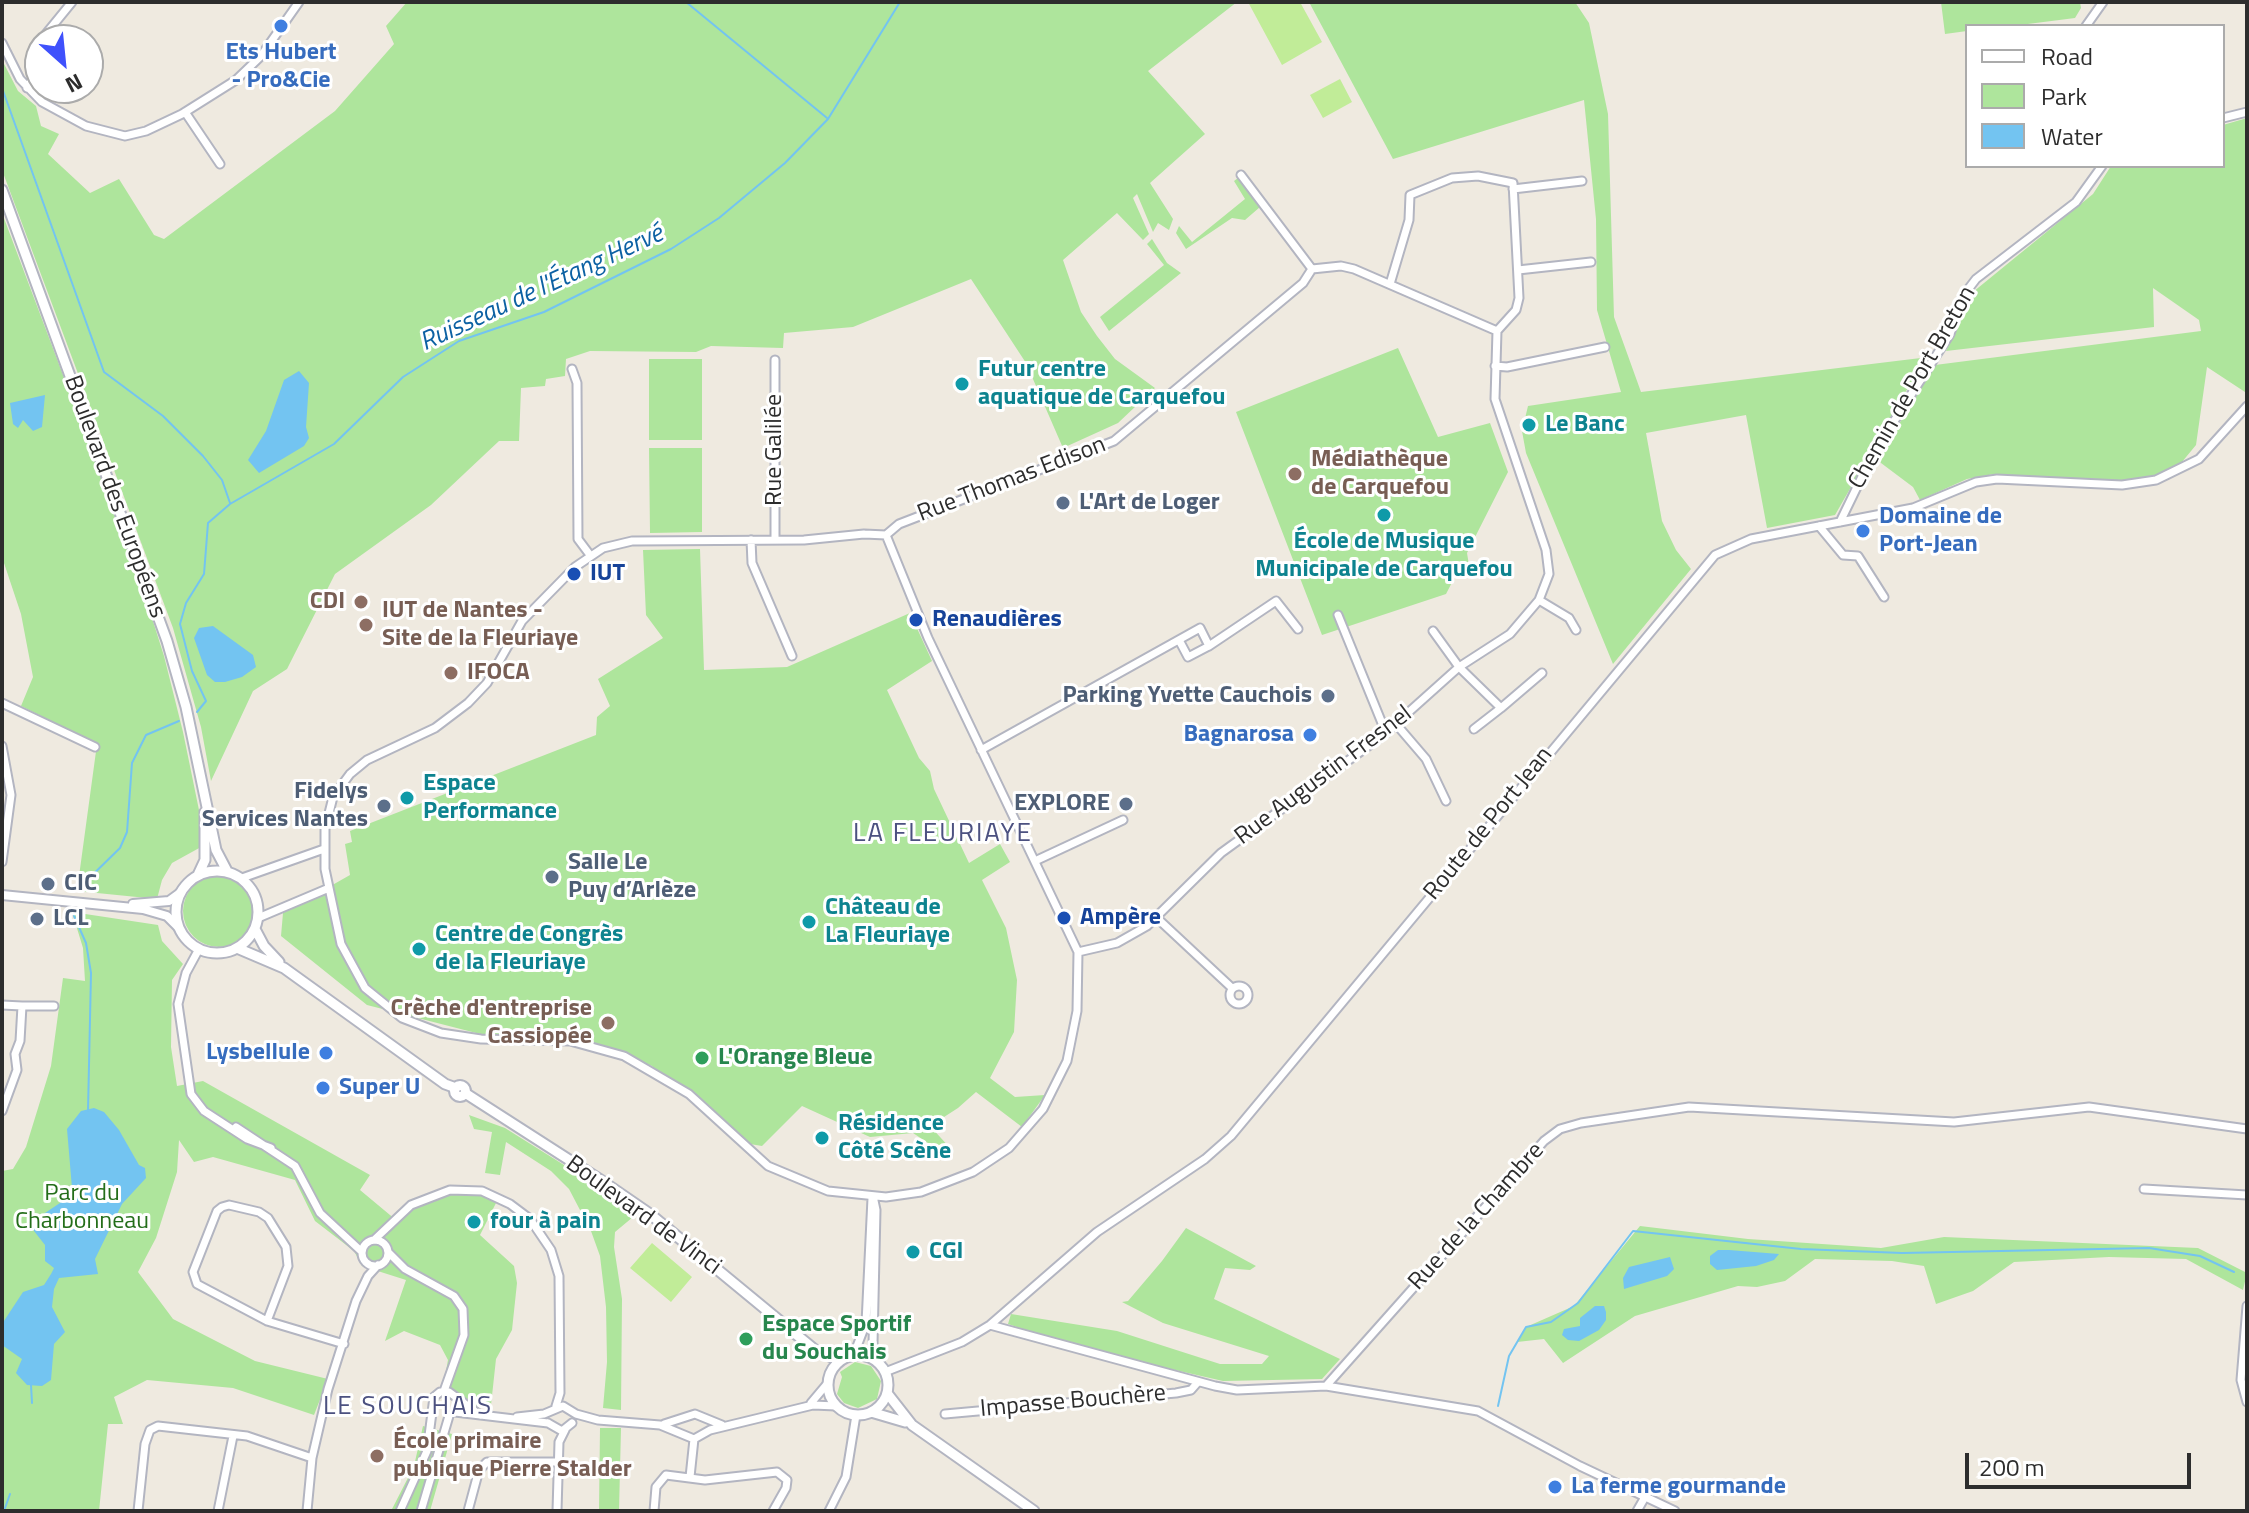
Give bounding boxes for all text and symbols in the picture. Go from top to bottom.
marker: Ets Hubert - Pro&Cie [272,17,290,35]
north arrow [24,24,104,104]
legend [1965,24,2225,168]
text: Road [2041,38,2093,74]
place label: Ets Hubert - Pro&Cie [225,39,337,95]
text: N [59,65,88,102]
text: Park [2041,78,2087,114]
text: Water [2041,118,2103,154]
water label: Ruisseau de l'Étang Hervé [416,219,668,359]
street label: Chemin de Port Breton [1843,281,1983,495]
place label: Futur centre aquatique de Carquefou [978,356,1226,412]
street label: Boulevard des Européens [57,372,171,622]
marker: Futur centre aquatique de Carquefou [953,375,971,393]
street label: Rue Galilée [761,394,789,506]
place label: Le Banc [1545,411,1625,439]
marker: Le Banc [1520,416,1538,434]
street label: Rue Thomas Edison [914,431,1110,529]
place label: Médiathèque de Carquefou [1311,446,1449,502]
marker: Médiathèque de Carquefou [1286,465,1304,483]
place label: L'Art de Loger [1079,489,1220,517]
marker: L'Art de Loger [1054,494,1072,512]
place label: Domaine de Port-Jean [1879,503,2002,559]
marker: École de Musique Municipale de Carquefou [1375,506,1393,524]
marker: Domaine de Port-Jean [1854,522,1872,540]
place label: École de Musique Municipale de Carquefou [1255,528,1513,584]
place label: IUT [590,560,625,588]
marker: IUT [565,565,583,583]
place label: CDI [310,588,345,616]
marker: CDI [352,593,370,611]
place label: IUT de Nantes - Site de la Fleuriaye [382,597,578,653]
place label: Renaudières [932,606,1062,634]
marker: Renaudières [907,611,925,629]
marker: IUT de Nantes - Site de la Fleuriaye [357,616,375,634]
place label: IFOCA [467,659,530,687]
marker: IFOCA [442,664,460,682]
place label: Parking Yvette Cauchois [1062,682,1312,710]
marker: Parking Yvette Cauchois [1319,687,1337,705]
street label: Rue Augustin Fresnel [1230,700,1418,852]
place label: Bagnarosa [1183,721,1294,749]
marker: Bagnarosa [1301,726,1319,744]
street label: Route de Port Jean [1418,742,1560,906]
place label: Espace Performance [423,770,557,826]
place label: Fidelys Services Nantes [202,778,368,834]
marker: Espace Performance [398,789,416,807]
place label: EXPLORE [1014,790,1110,818]
marker: EXPLORE [1117,795,1135,813]
marker: Fidelys Services Nantes [375,797,393,815]
district label: LA FLEURIAYE [853,819,1033,851]
place label: Salle Le Puy d’Arlèze [568,849,696,905]
marker: Salle Le Puy d’Arlèze [543,868,561,886]
place label: CIC [64,870,97,898]
marker: CIC [39,875,57,893]
place label: Château de La Fleuriaye [825,894,950,950]
place label: Ampère [1080,904,1161,932]
place label: LCL [53,905,89,933]
marker: Ampère [1055,909,1073,927]
marker: LCL [28,910,46,928]
marker: Château de La Fleuriaye [800,913,818,931]
place label: Centre de Congrès de la Fleuriaye [435,921,623,977]
marker: Centre de Congrès de la Fleuriaye [410,940,428,958]
place label: Crèche d'entreprise Cassiopée [390,995,592,1051]
marker: Crèche d'entreprise Cassiopée [599,1014,617,1032]
place label: Lysbellule [206,1039,310,1067]
marker: Lysbellule [317,1044,335,1062]
place label: L'Orange Bleue [718,1044,873,1072]
marker: L'Orange Bleue [693,1049,711,1067]
place label: Super U [339,1074,421,1102]
marker: Super U [314,1079,332,1097]
place label: Résidence Côté Scène [838,1110,951,1166]
marker: Résidence Côté Scène [813,1129,831,1147]
street label: Rue de la Chambre [1403,1137,1551,1297]
street label: Boulevard de Vinci [560,1150,726,1282]
park label: Parc du Charbonneau [15,1180,149,1236]
place label: four à pain [490,1208,601,1236]
marker: four à pain [465,1213,483,1231]
place label: CGI [929,1238,963,1266]
marker: CGI [904,1243,922,1261]
place label: Espace Sportif du Souchais [762,1311,911,1367]
marker: Espace Sportif du Souchais [737,1330,755,1348]
street label: Impasse Bouchère [979,1380,1167,1424]
district label: LE SOUCHAIS [323,1392,493,1424]
place label: École primaire publique Pierre Stalder [393,1428,632,1484]
scale bar [1969,1437,2195,1487]
marker: École primaire publique Pierre Stalder [368,1447,386,1465]
text: 200 m [1979,1449,2045,1485]
place label: La ferme gourmande [1571,1473,1786,1501]
marker: La ferme gourmande [1546,1478,1564,1496]

